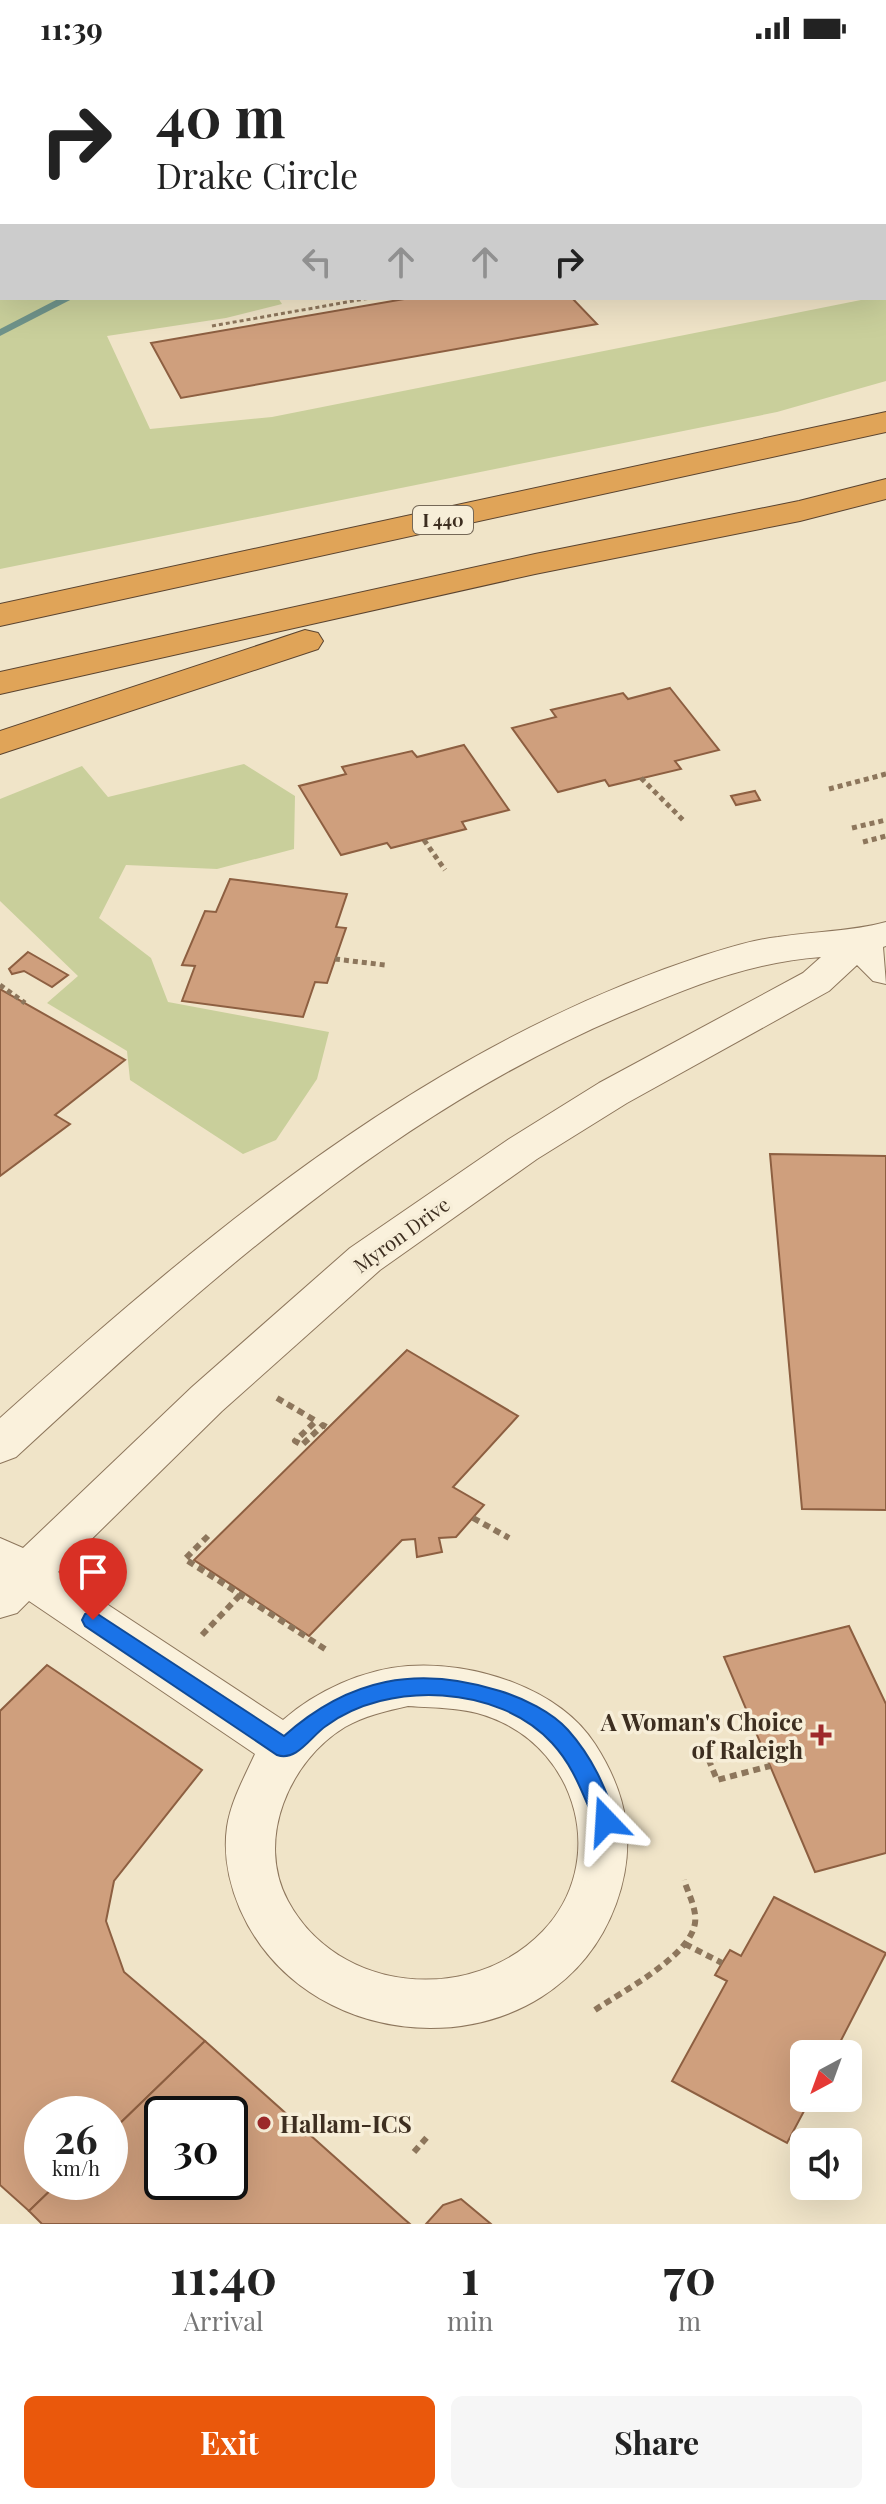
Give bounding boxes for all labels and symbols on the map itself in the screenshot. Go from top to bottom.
road number: I 440 [413,506,473,534]
street label: Myron Drive [348,1190,454,1278]
pin [59,1538,127,1620]
place label: A Woman's Choice of Raleigh [600,1705,803,1765]
marker: A Woman's Choice of Raleigh [810,1724,832,1746]
position arrow [564,1779,648,1863]
north arrow [790,2040,862,2112]
speed limit sign: 30 [144,2096,248,2200]
place label: Hallam-ICS [280,2107,412,2139]
marker: Hallam-ICS [255,2114,273,2132]

